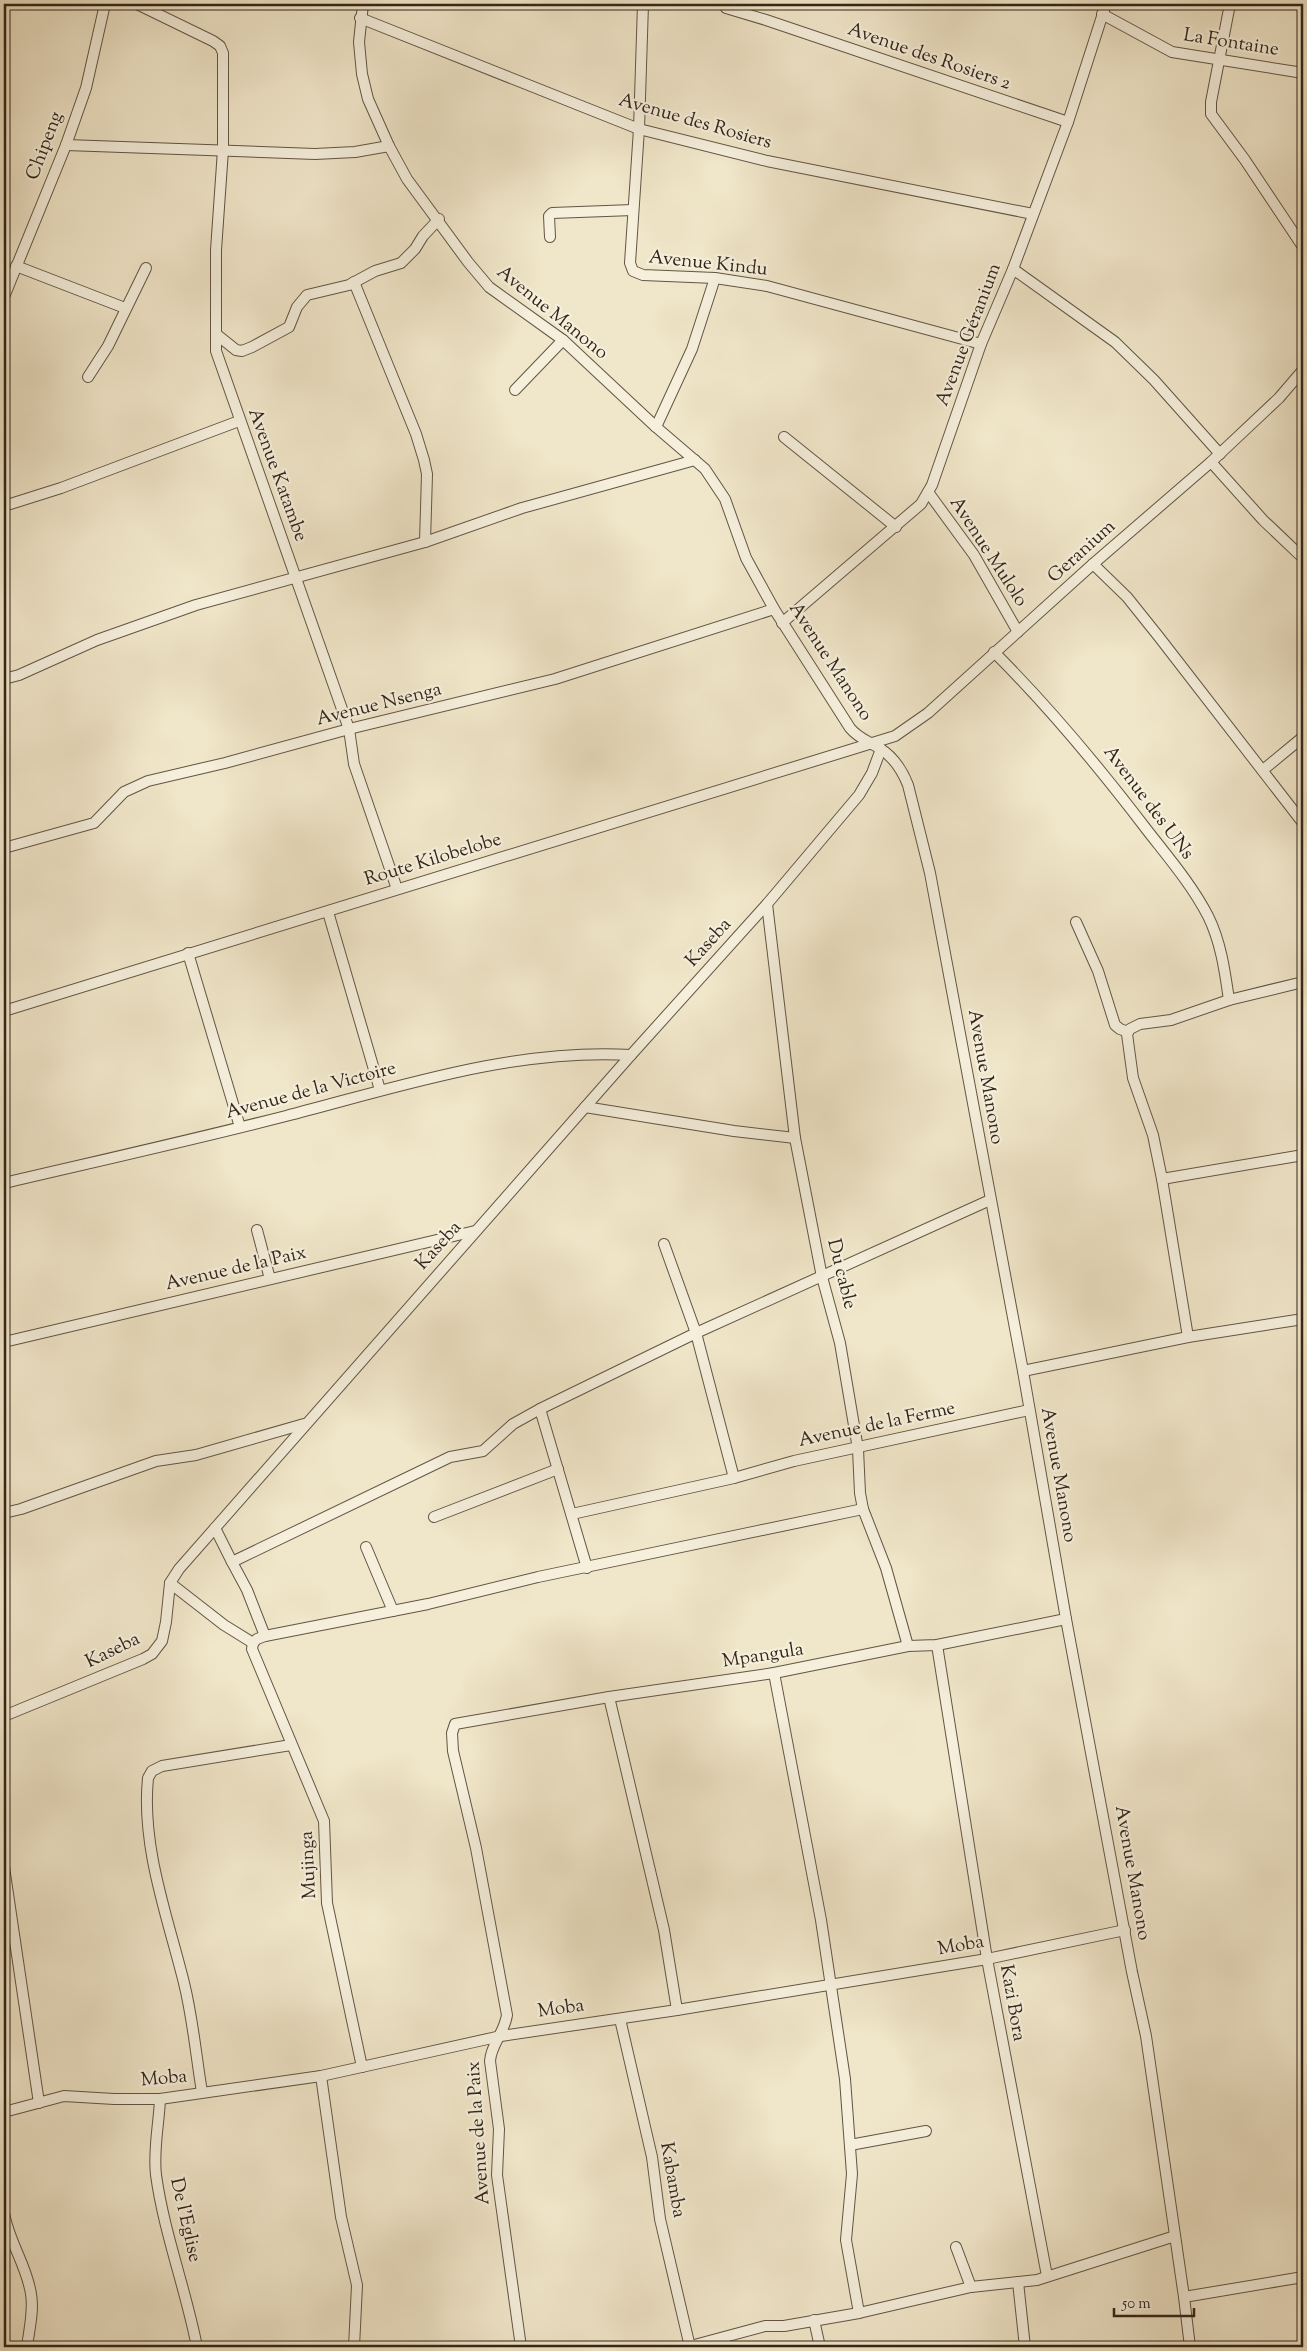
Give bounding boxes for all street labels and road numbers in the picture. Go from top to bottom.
street label: Avenue des Rosiers 2 [844,16,1014,98]
street label: La Fontaine [1181,22,1281,64]
street label: Avenue des Rosiers [615,87,775,157]
street label: Chipeng [20,108,70,184]
street label: Avenue Kindu [647,244,769,284]
street label: Avenue Géranium [929,259,1009,410]
street label: Avenue Manono [490,260,614,366]
street label: Avenue Katambe [240,405,314,545]
street label: Avenue Mulolo [942,492,1034,612]
street label: Geranium [1042,514,1122,590]
street label: Avenue Manono [781,597,879,727]
street label: Avenue Nsenga [314,676,445,734]
street label: Avenue des UNs [1096,740,1200,866]
street label: Route Kilobelobe [361,826,505,894]
street label: Kaseba [680,912,739,974]
street label: Avenue Manono [960,1007,1010,1147]
street label: Avenue de la Victoire [223,1055,399,1127]
street label: Kaseba [410,1215,469,1277]
street label: Du cable [819,1236,863,1312]
street label: Avenue de la Paix [163,1240,309,1298]
street label: Avenue de la Ferme [796,1395,958,1455]
street label: Avenue Manono [1033,1405,1083,1545]
street label: Kaseba [81,1626,145,1676]
street label: Mpangula [720,1636,806,1676]
street label: Avenue Manono [1107,1803,1157,1943]
street label: Mujinga [294,1830,324,1900]
street label: Moba [936,1929,986,1963]
street label: Kazi Bora [992,1963,1032,2044]
street label: Moba [536,1992,586,2026]
street label: Avenue de la Paix [461,2060,497,2206]
street label: Moba [140,2064,189,2094]
street label: Kabamba [652,2140,692,2220]
street label: De l'Eglise [162,2175,208,2265]

